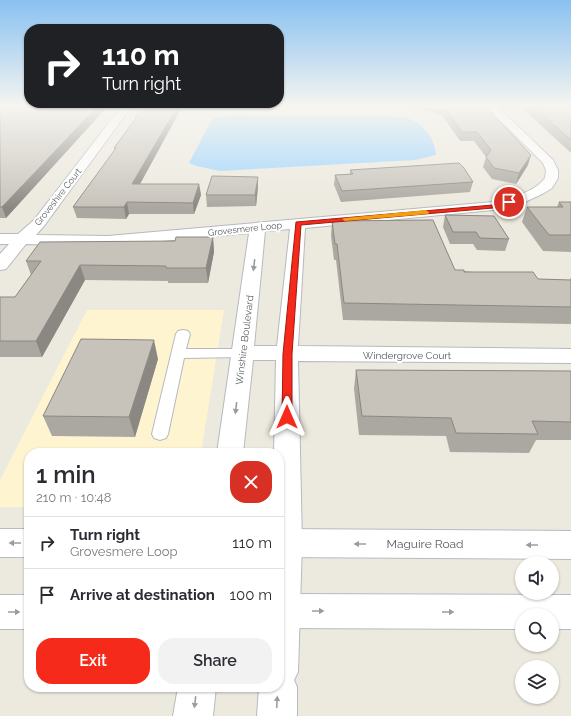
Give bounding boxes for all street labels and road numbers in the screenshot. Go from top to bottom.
street label: Groveshire Court [33,166,83,228]
street label: Grovesmere Loop [207,220,283,238]
street label: Winshire Boulevard [234,295,255,386]
street label: Windergrove Court [363,350,452,361]
street label: Maguire Road [386,537,464,551]

